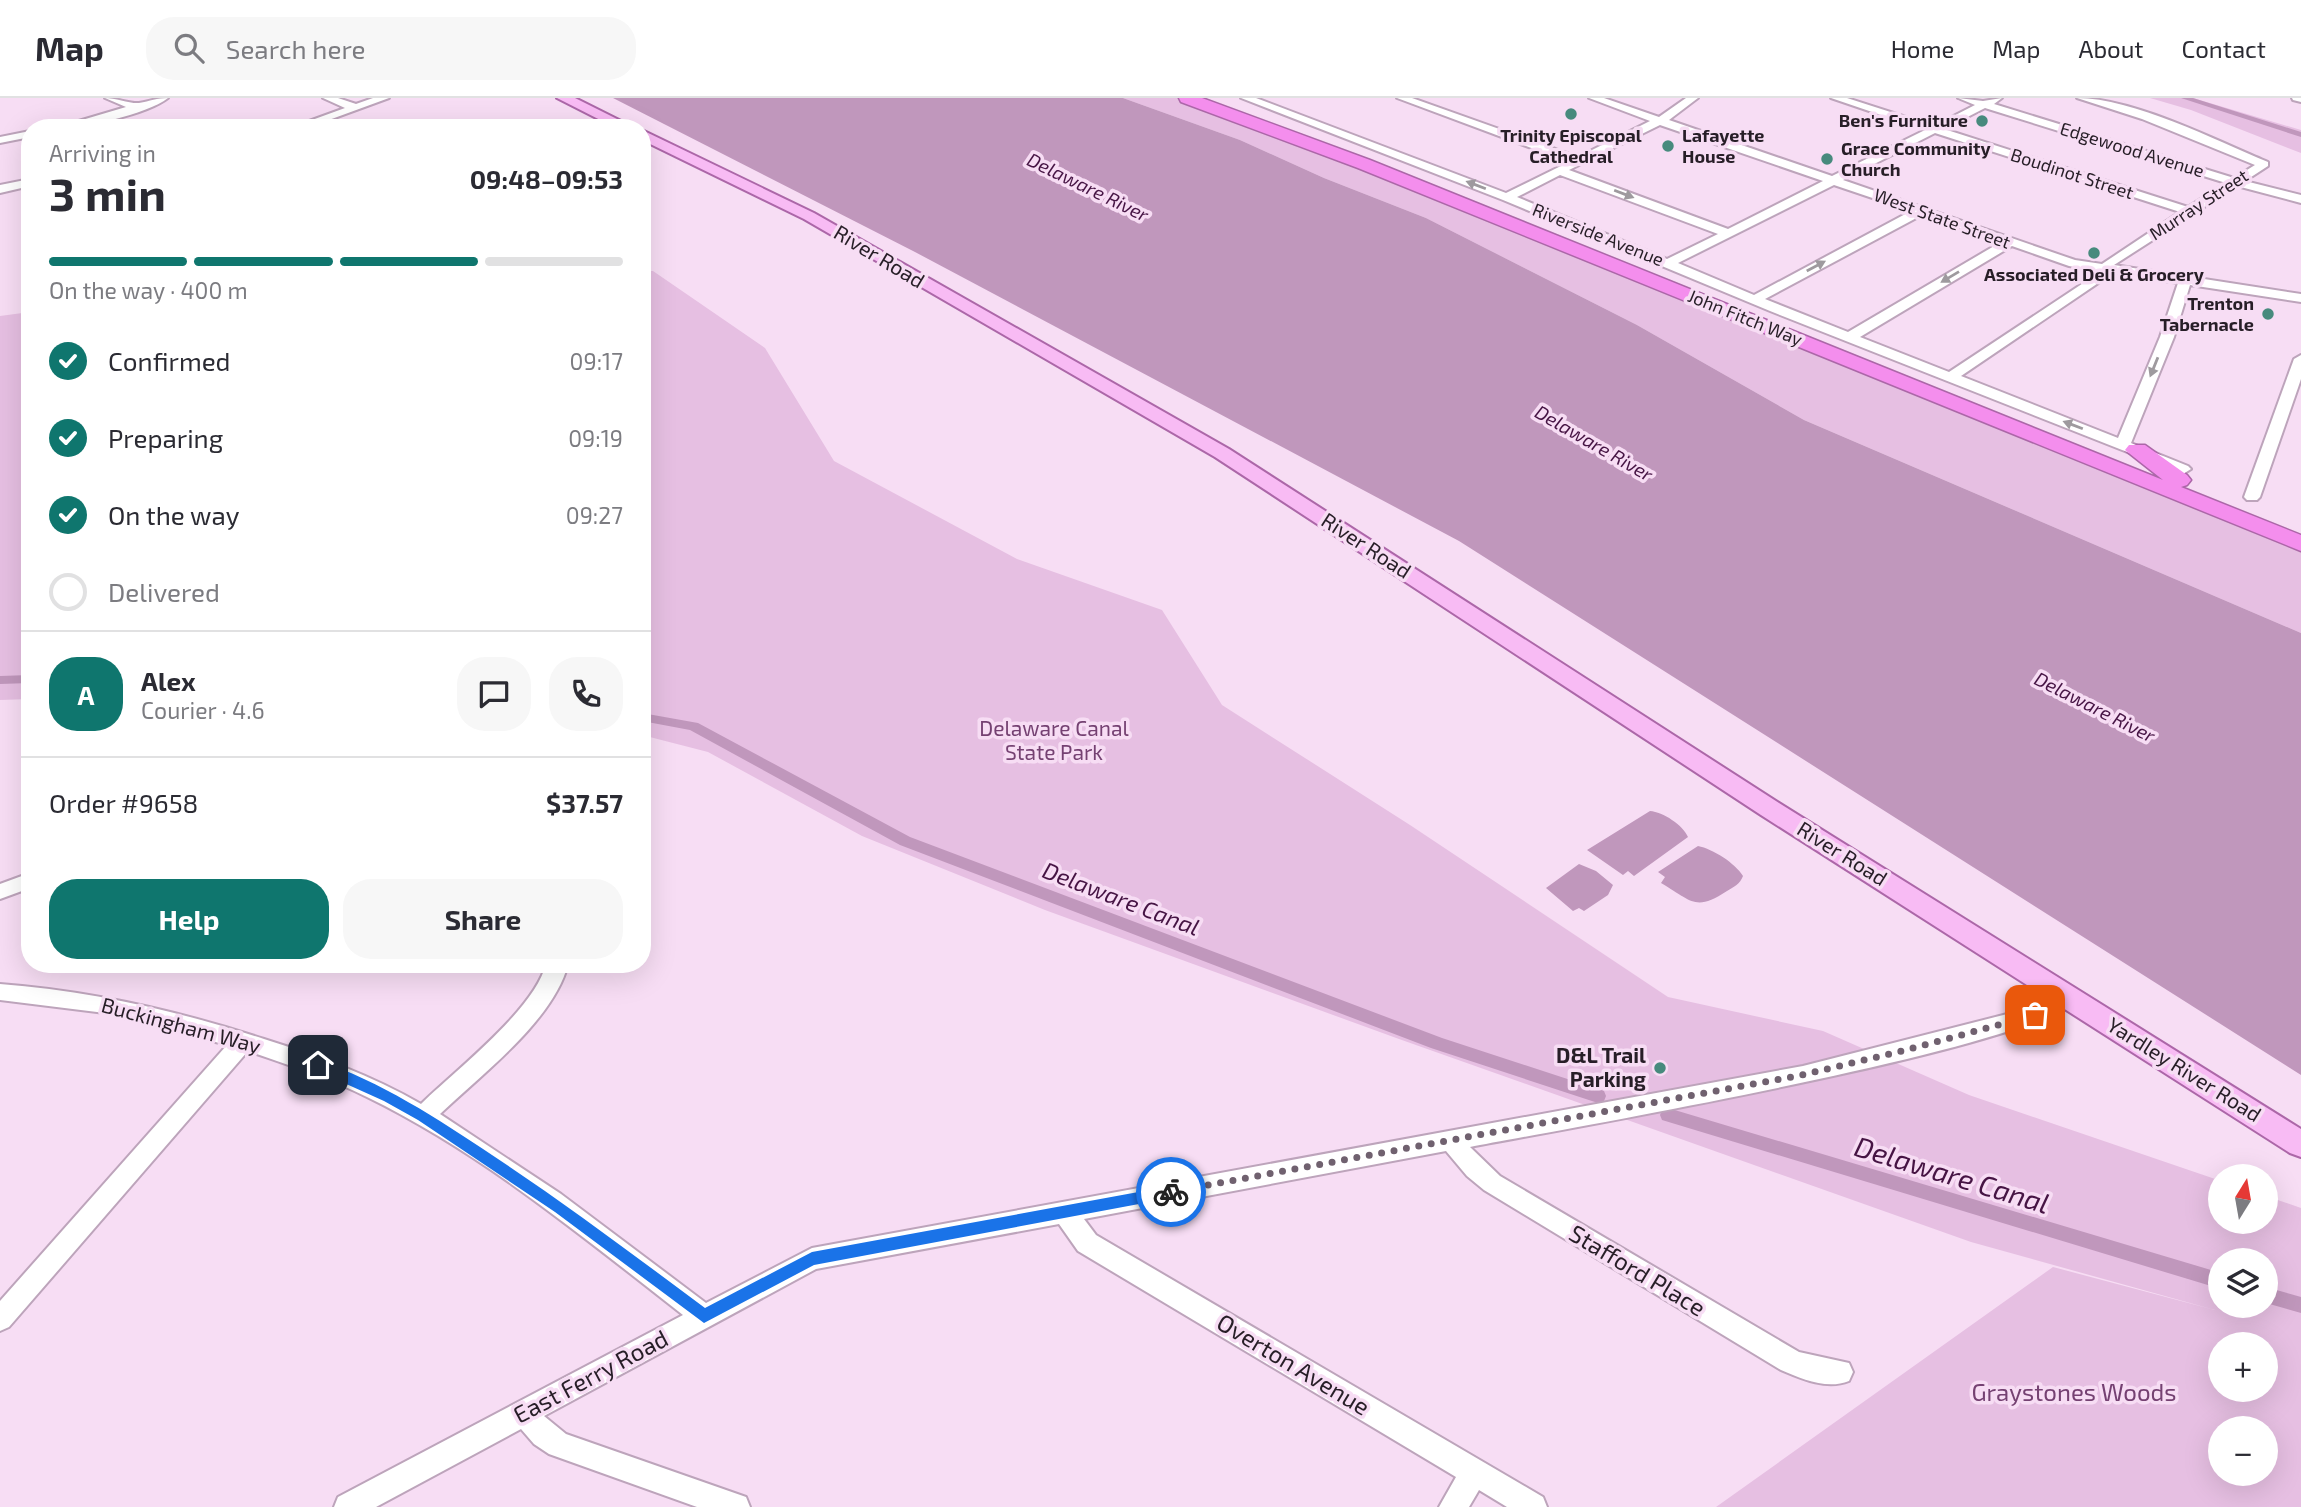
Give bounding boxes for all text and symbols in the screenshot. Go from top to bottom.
search box [146,17,636,80]
text: Map [35,28,104,68]
icon: search [170,29,208,67]
text: Search here [226,33,365,64]
text: Home [1891,34,1954,63]
text: Map [1992,34,2040,63]
text: About [2078,34,2144,63]
text: Contact [2182,34,2266,63]
marker: Trinity Episcopal Cathedral [1563,106,1579,122]
place label: Ben's Furniture [1839,109,1968,131]
marker: Ben's Furniture [1974,113,1990,129]
street label: Edgewood Avenue [2058,117,2207,181]
place label: Trinity Episcopal Cathedral [1500,124,1642,167]
place label: Lafayette House [1682,124,1764,167]
place label: Grace Community Church [1841,137,1991,180]
marker: Lafayette House [1660,138,1676,154]
text: Arriving in [49,139,156,167]
street label: Boudinot Street [2008,143,2137,203]
water label: Delaware River [1024,147,1153,226]
marker: Grace Community Church [1819,151,1835,167]
text: 09:48–09:53 [470,163,623,194]
street label: Murray Street [2145,164,2252,244]
text: 3 min [49,165,166,220]
one-way arrow [1465,180,1486,191]
street label: West State Street [1871,183,2014,253]
one-way arrow [1614,188,1635,199]
street label: Riverside Avenue [1530,198,1667,270]
street label: River Road [830,219,930,293]
marker: Associated Deli & Grocery [2086,245,2102,261]
one-way arrow [1806,261,1826,272]
place label: Associated Deli & Grocery [1984,263,2205,285]
one-way arrow [1941,271,1960,283]
text: On the way · 400 m [49,276,248,304]
street label: John Fitch Way [1685,284,1806,350]
place label: Trenton Tabernacle [2160,292,2254,335]
marker: Trenton Tabernacle [2260,306,2276,322]
icon: check [49,342,87,380]
text: Confirmed [108,345,231,376]
text: 09:17 [570,347,623,375]
one-way arrow [2149,356,2160,377]
water label: Delaware River [1531,400,1658,486]
icon: check [49,419,87,457]
one-way arrow [2063,419,2084,430]
text: Preparing [108,422,223,453]
text: 09:19 [568,424,623,452]
icon: check [49,496,87,534]
text: On the way [108,499,239,530]
text: 09:27 [566,501,623,529]
street label: River Road [1317,507,1416,583]
text: Delivered [108,576,220,607]
button: chat [457,657,531,731]
button: phone [549,657,623,731]
text: Alex [141,665,196,696]
water label: Delaware River [2031,666,2160,747]
text: A [78,679,94,710]
text: Courier · 4.6 [141,696,265,724]
park label: Delaware Canal State Park [979,715,1129,764]
text: Order #9658 [49,787,198,818]
text: $37.57 [546,787,623,818]
street label: River Road [1793,815,1892,890]
water label: Delaware Canal [1039,855,1204,941]
button: Help [49,879,329,959]
button: Share [343,879,623,959]
pin [2005,985,2065,1045]
street label: Buckingham Way [99,991,264,1058]
icon: bag [2016,996,2054,1034]
street label: Yardley River Road [2103,1011,2266,1126]
pin [288,1035,348,1095]
place label: D&L Trail Parking [1556,1042,1646,1091]
icon: home [299,1046,337,1084]
marker: D&L Trail Parking [1652,1060,1668,1076]
water label: Delaware Canal [1851,1128,2054,1220]
courier [1136,1157,1206,1227]
north arrow [2208,1164,2278,1234]
map controls [2208,1164,2278,1486]
icon: bike [1152,1173,1190,1211]
street label: Stafford Place [1565,1218,1711,1322]
button: layers [2208,1248,2278,1318]
street label: Overton Avenue [1212,1307,1375,1421]
street label: East Ferry Road [508,1323,673,1429]
button: + [2208,1332,2278,1402]
park label: Graystones Woods [1971,1377,2177,1406]
button: − [2208,1416,2278,1486]

